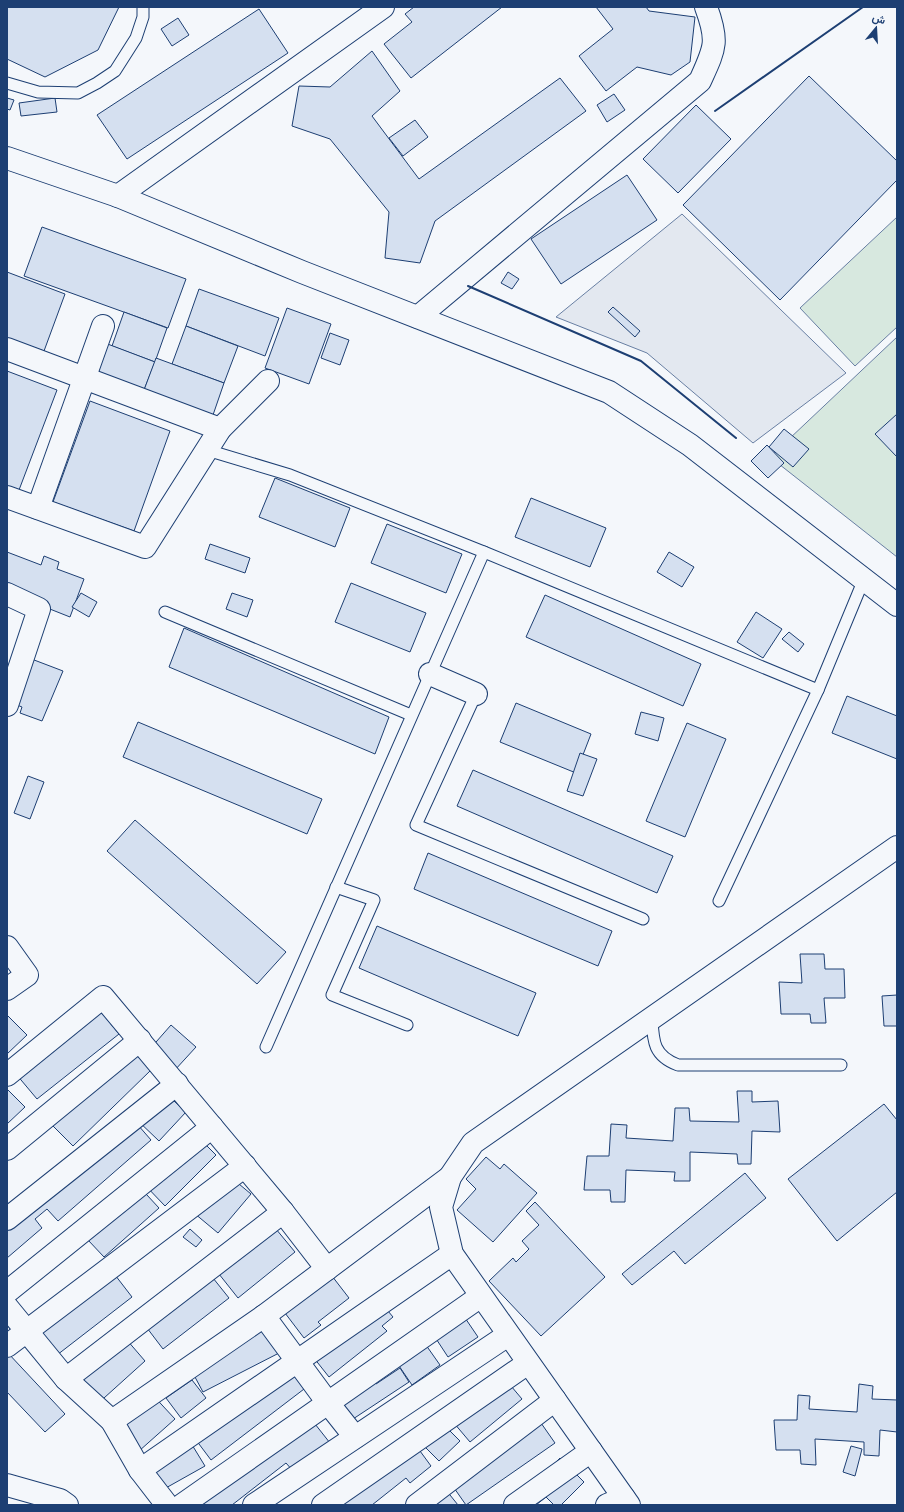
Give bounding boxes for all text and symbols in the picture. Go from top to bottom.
north arrow [856,8,896,48]
text: ش [871,10,888,27]

